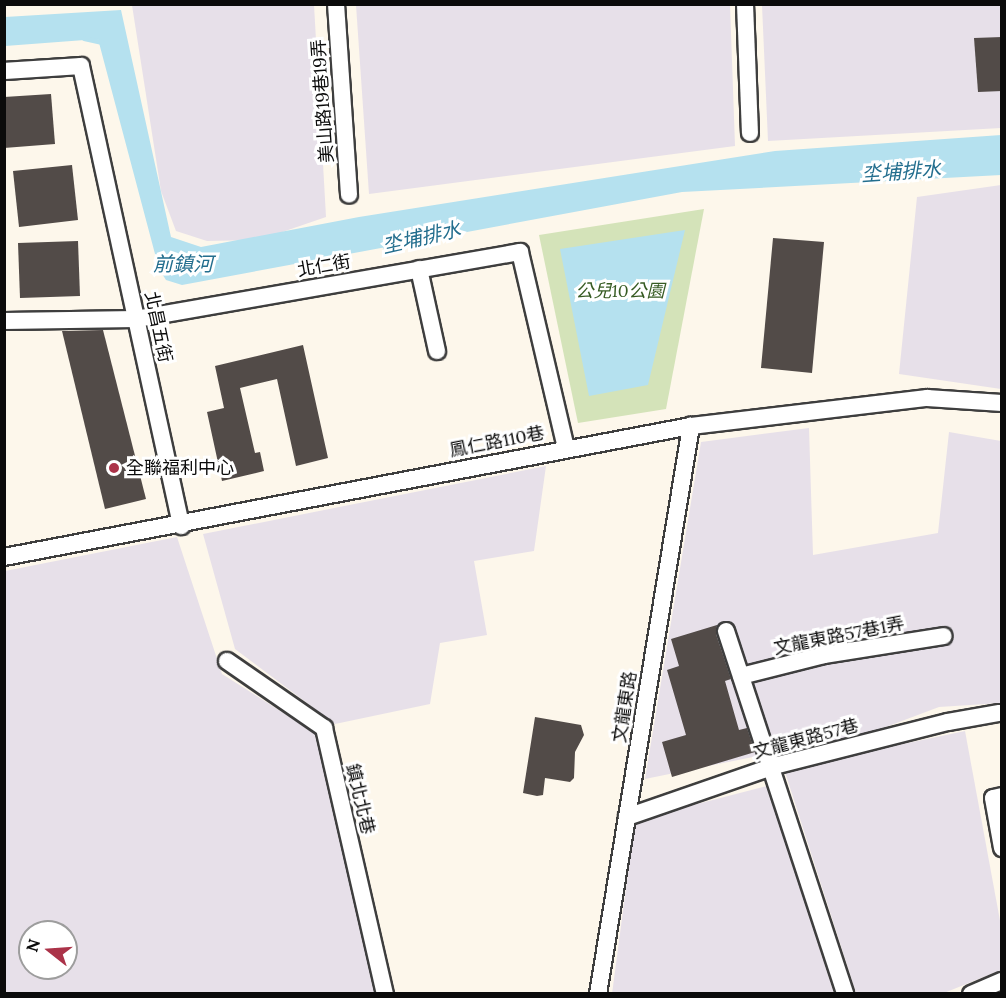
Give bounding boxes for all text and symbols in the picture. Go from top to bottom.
street label: 美山路19巷19弄 [308,38,338,164]
water label: 坔埔排水 [860,156,942,186]
water label: 坔埔排水 [379,216,463,258]
water label: 前鎮河 [153,251,213,275]
street label: 北仁街 [296,251,352,281]
park label: 公兒10公園 [575,280,665,302]
street label: 北昌五街 [140,290,176,364]
street label: 鳳仁路110巷 [448,422,546,462]
place label: 全聯福利中心 [126,457,234,479]
marker: 全聯福利中心 [107,461,121,475]
street label: 文龍東路57巷1弄 [772,613,906,659]
street label: 文龍東路 [609,670,641,744]
street label: 文龍東路57巷 [751,715,861,763]
street label: 鎮北北巷 [341,761,379,837]
north arrow [18,920,78,980]
text: N [21,936,44,954]

